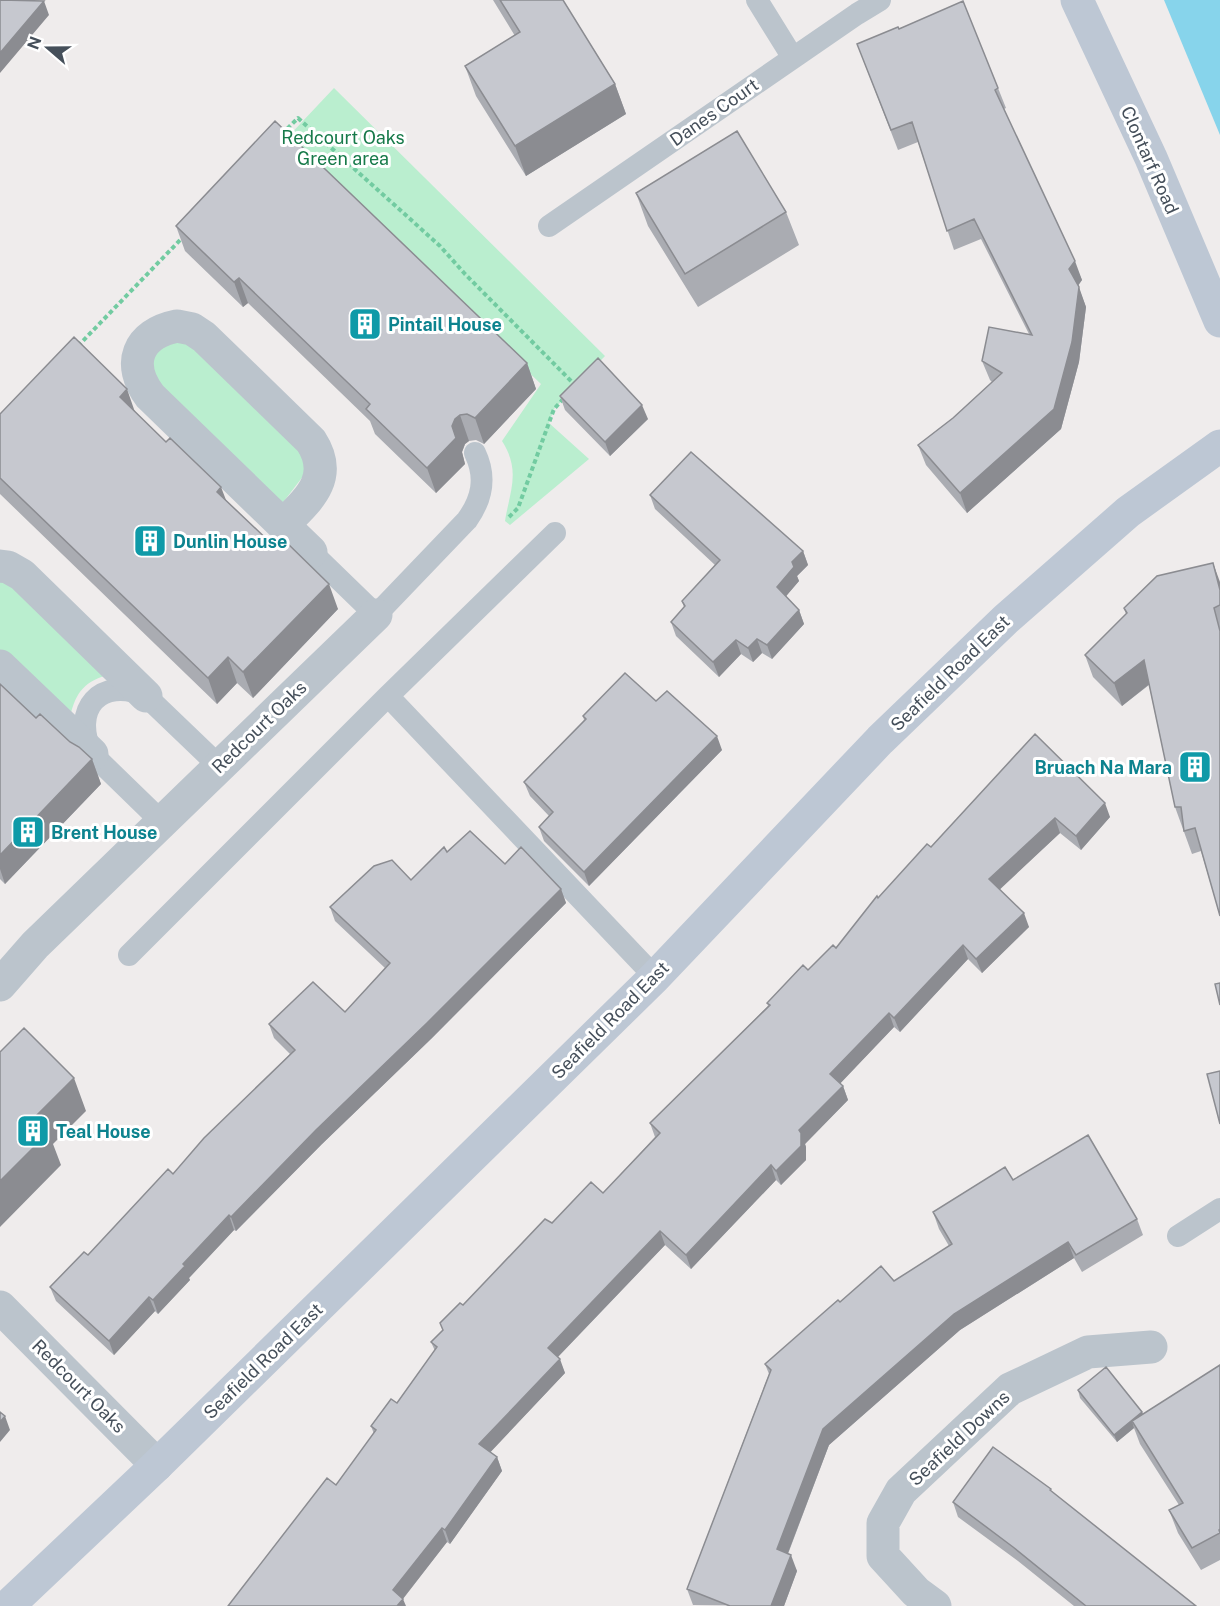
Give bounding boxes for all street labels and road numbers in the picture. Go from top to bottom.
street label: Danes Court [666,74,762,150]
street label: Clontarf Road [1117,103,1183,217]
street label: Seafield Road East [886,611,1014,735]
street label: Redcourt Oaks [207,677,311,777]
street label: Seafield Road East [547,957,673,1083]
street label: Seafield Road East [199,1299,327,1423]
street label: Redcourt Oaks [28,1335,130,1437]
street label: Seafield Downs [904,1386,1014,1490]

